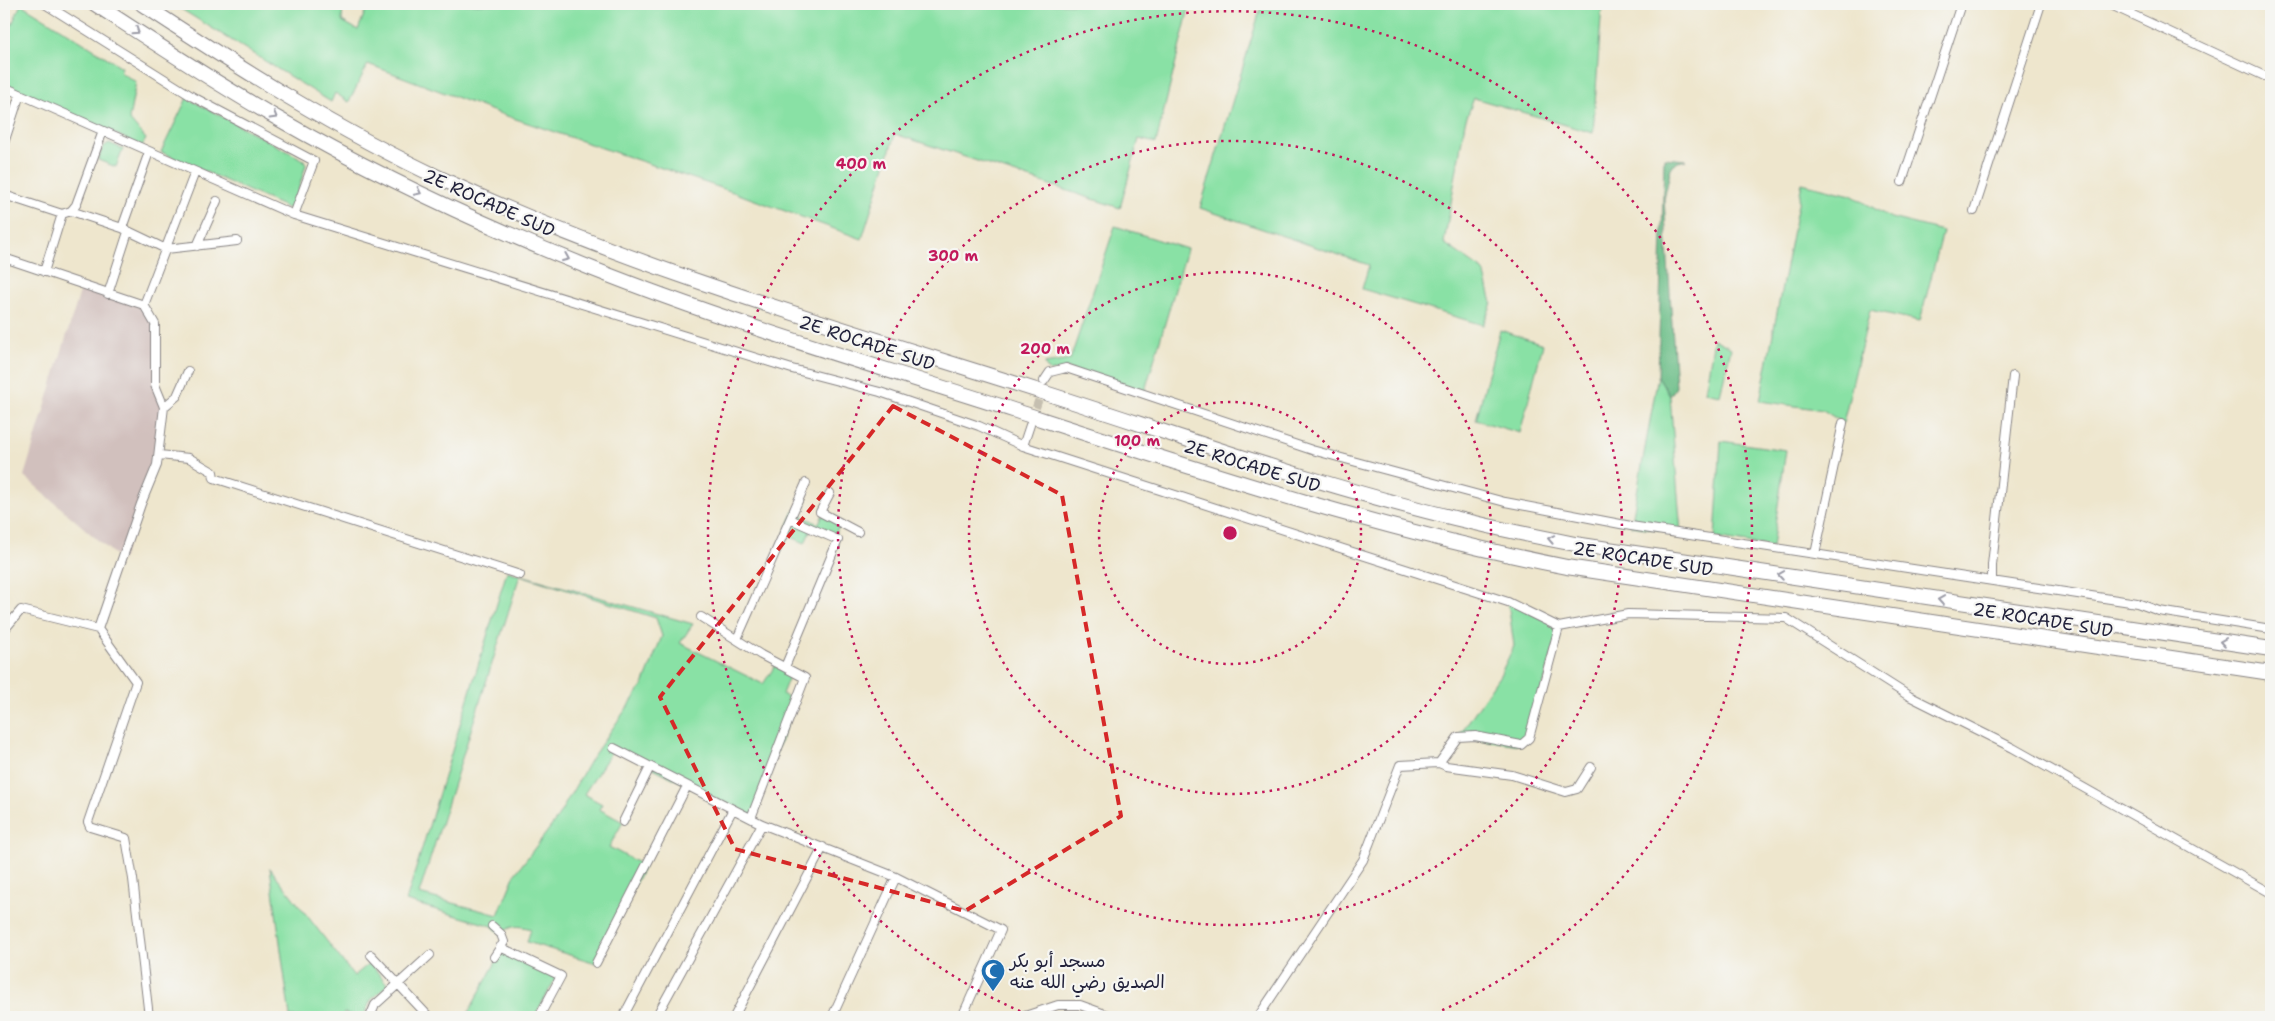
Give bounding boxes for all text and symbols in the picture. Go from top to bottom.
one-way arrow [131,24,140,34]
one-way arrow [269,110,278,120]
text: 400 m [836,154,886,174]
street label: 2E ROCADE SUD [419,163,559,243]
one-way arrow [413,186,422,196]
text: 300 m [928,246,978,266]
one-way arrow [561,251,570,262]
street label: 2E ROCADE SUD [796,310,938,376]
text: 200 m [1020,339,1070,359]
text: 100 m [1114,431,1160,451]
street label: 2E ROCADE SUD [1181,434,1323,498]
centre of rings [1221,524,1239,542]
one-way arrow [1547,534,1555,545]
street label: 2E ROCADE SUD [1571,536,1715,582]
one-way arrow [1776,571,1785,581]
one-way arrow [1937,595,1945,606]
street label: 2E ROCADE SUD [1971,597,2115,643]
one-way arrow [2219,638,2227,648]
place label: مسجد أبو بكر الصديق رضي الله عنه [1008,949,1165,998]
mosque icon: مسجد أبو بكر الصديق رضي الله عنه [980,958,1006,992]

